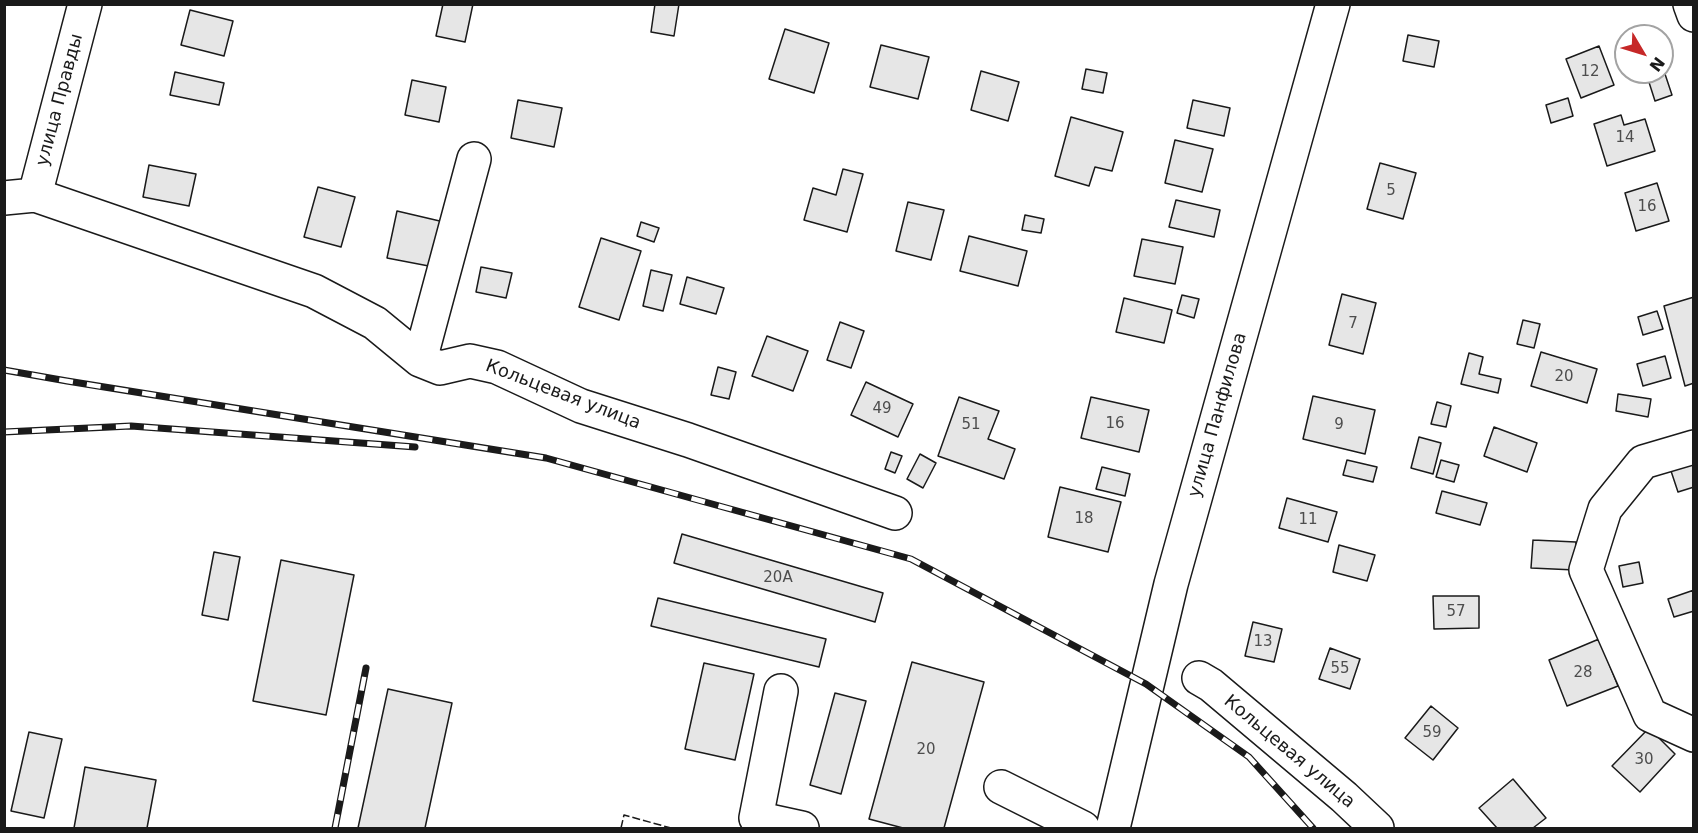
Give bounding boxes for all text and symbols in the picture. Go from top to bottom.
north arrow [1614,24,1674,84]
street label: улица Правды [32,31,88,169]
text: N [1645,53,1669,75]
house number: 12 [1580,63,1600,81]
house number: 14 [1615,129,1635,147]
house number: 5 [1386,182,1396,200]
house number: 16 [1637,198,1657,216]
house number: 7 [1348,315,1358,333]
street label: улица Панфилова [1184,330,1252,500]
street label: Кольцевая улица [482,355,644,435]
house number: 20 [1554,368,1574,386]
house number: 49 [872,400,892,418]
house number: 16 [1105,415,1125,433]
house number: 51 [961,416,981,434]
house number: 9 [1334,416,1344,434]
house number: 18 [1074,510,1094,528]
house number: 11 [1298,511,1318,529]
house number: 20А [763,569,793,587]
house number: 57 [1446,603,1466,621]
house number: 13 [1253,633,1273,651]
house number: 55 [1330,660,1350,678]
house number: 28 [1573,664,1593,682]
street label: Кольцевая улица [1219,691,1359,813]
house number: 59 [1422,724,1442,742]
house number: 20 [916,741,936,759]
house number: 30 [1634,751,1654,769]

